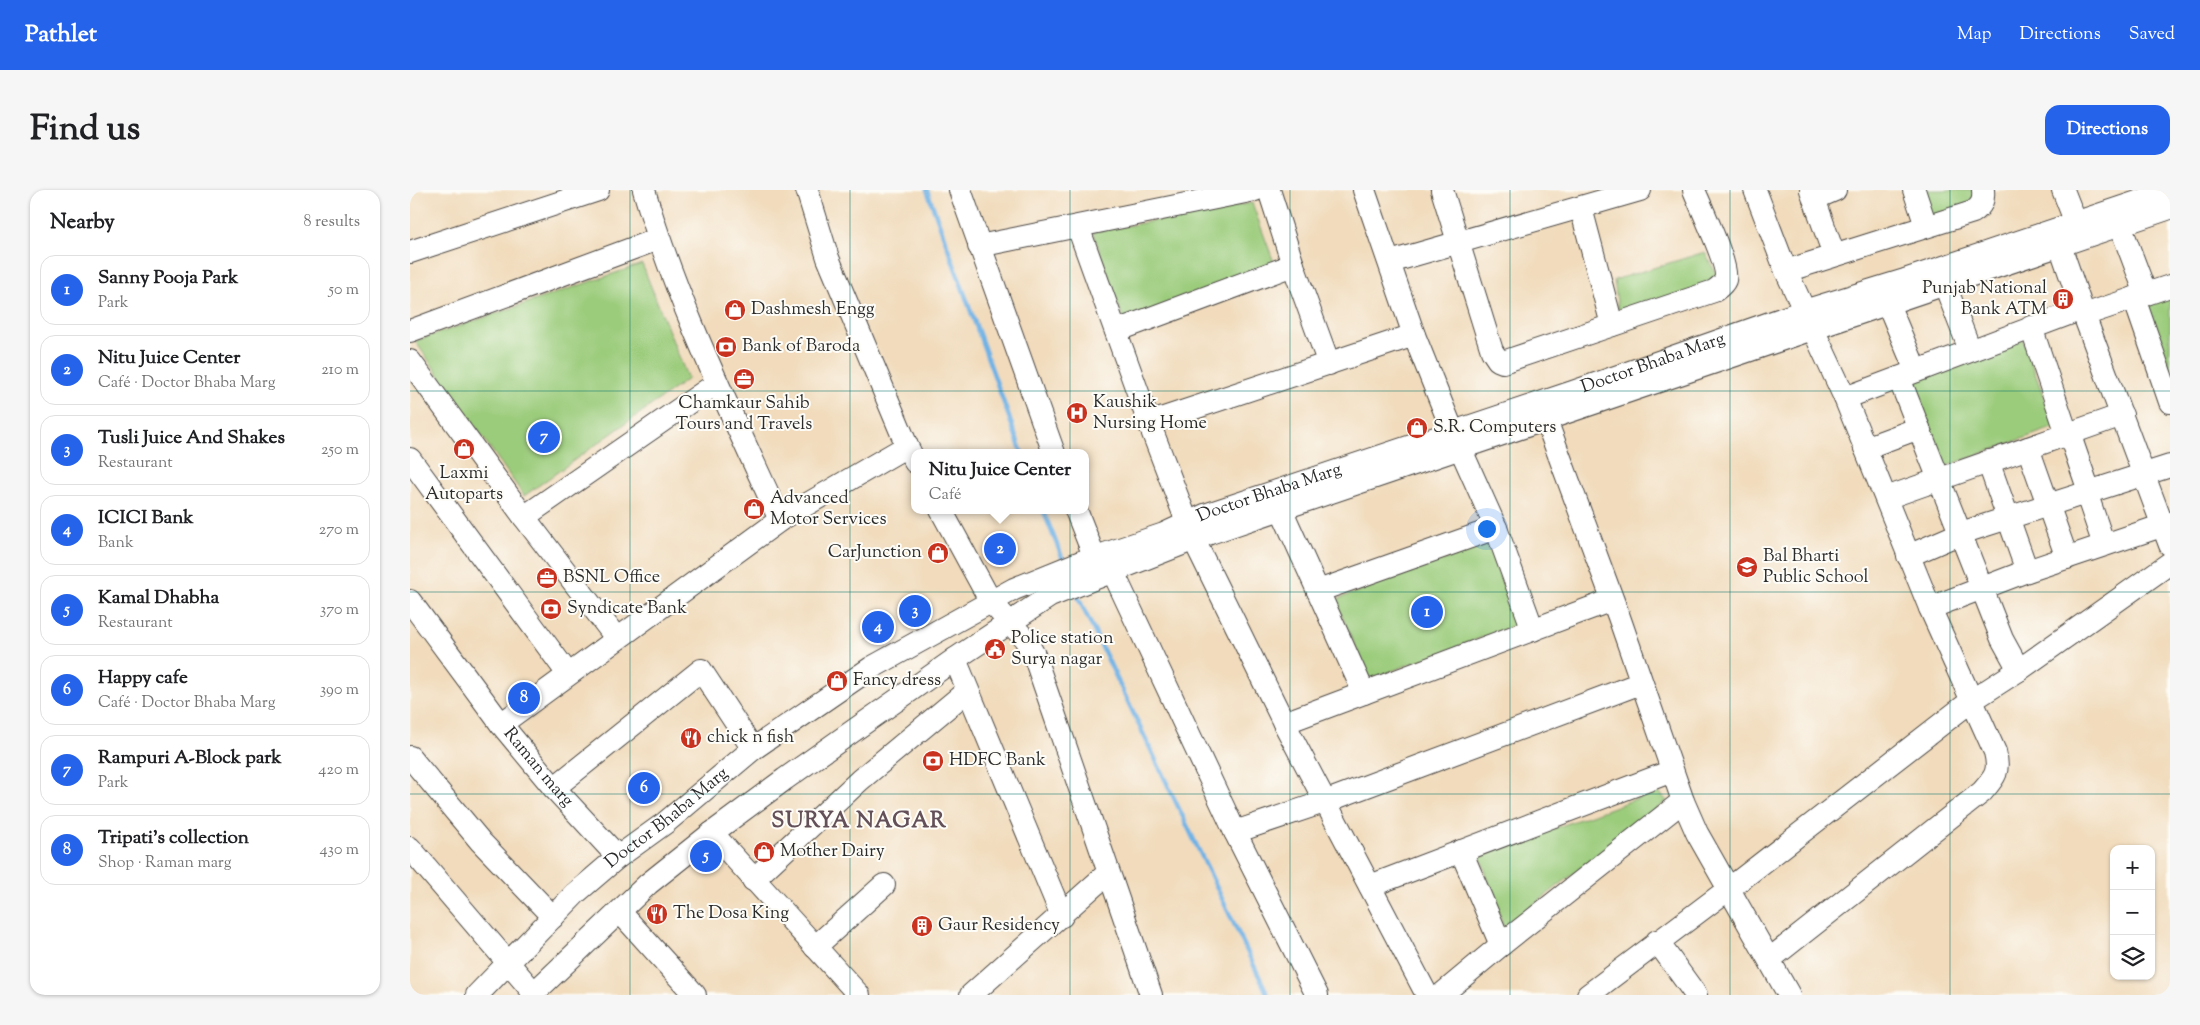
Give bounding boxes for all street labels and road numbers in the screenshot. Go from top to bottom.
street label: Doctor Bhaba Marg [1578,327,1729,401]
street label: Doctor Bhaba Marg [1193,457,1345,530]
street label: Raman marg [496,722,579,814]
street label: Doctor Bhaba Marg [600,761,735,875]

